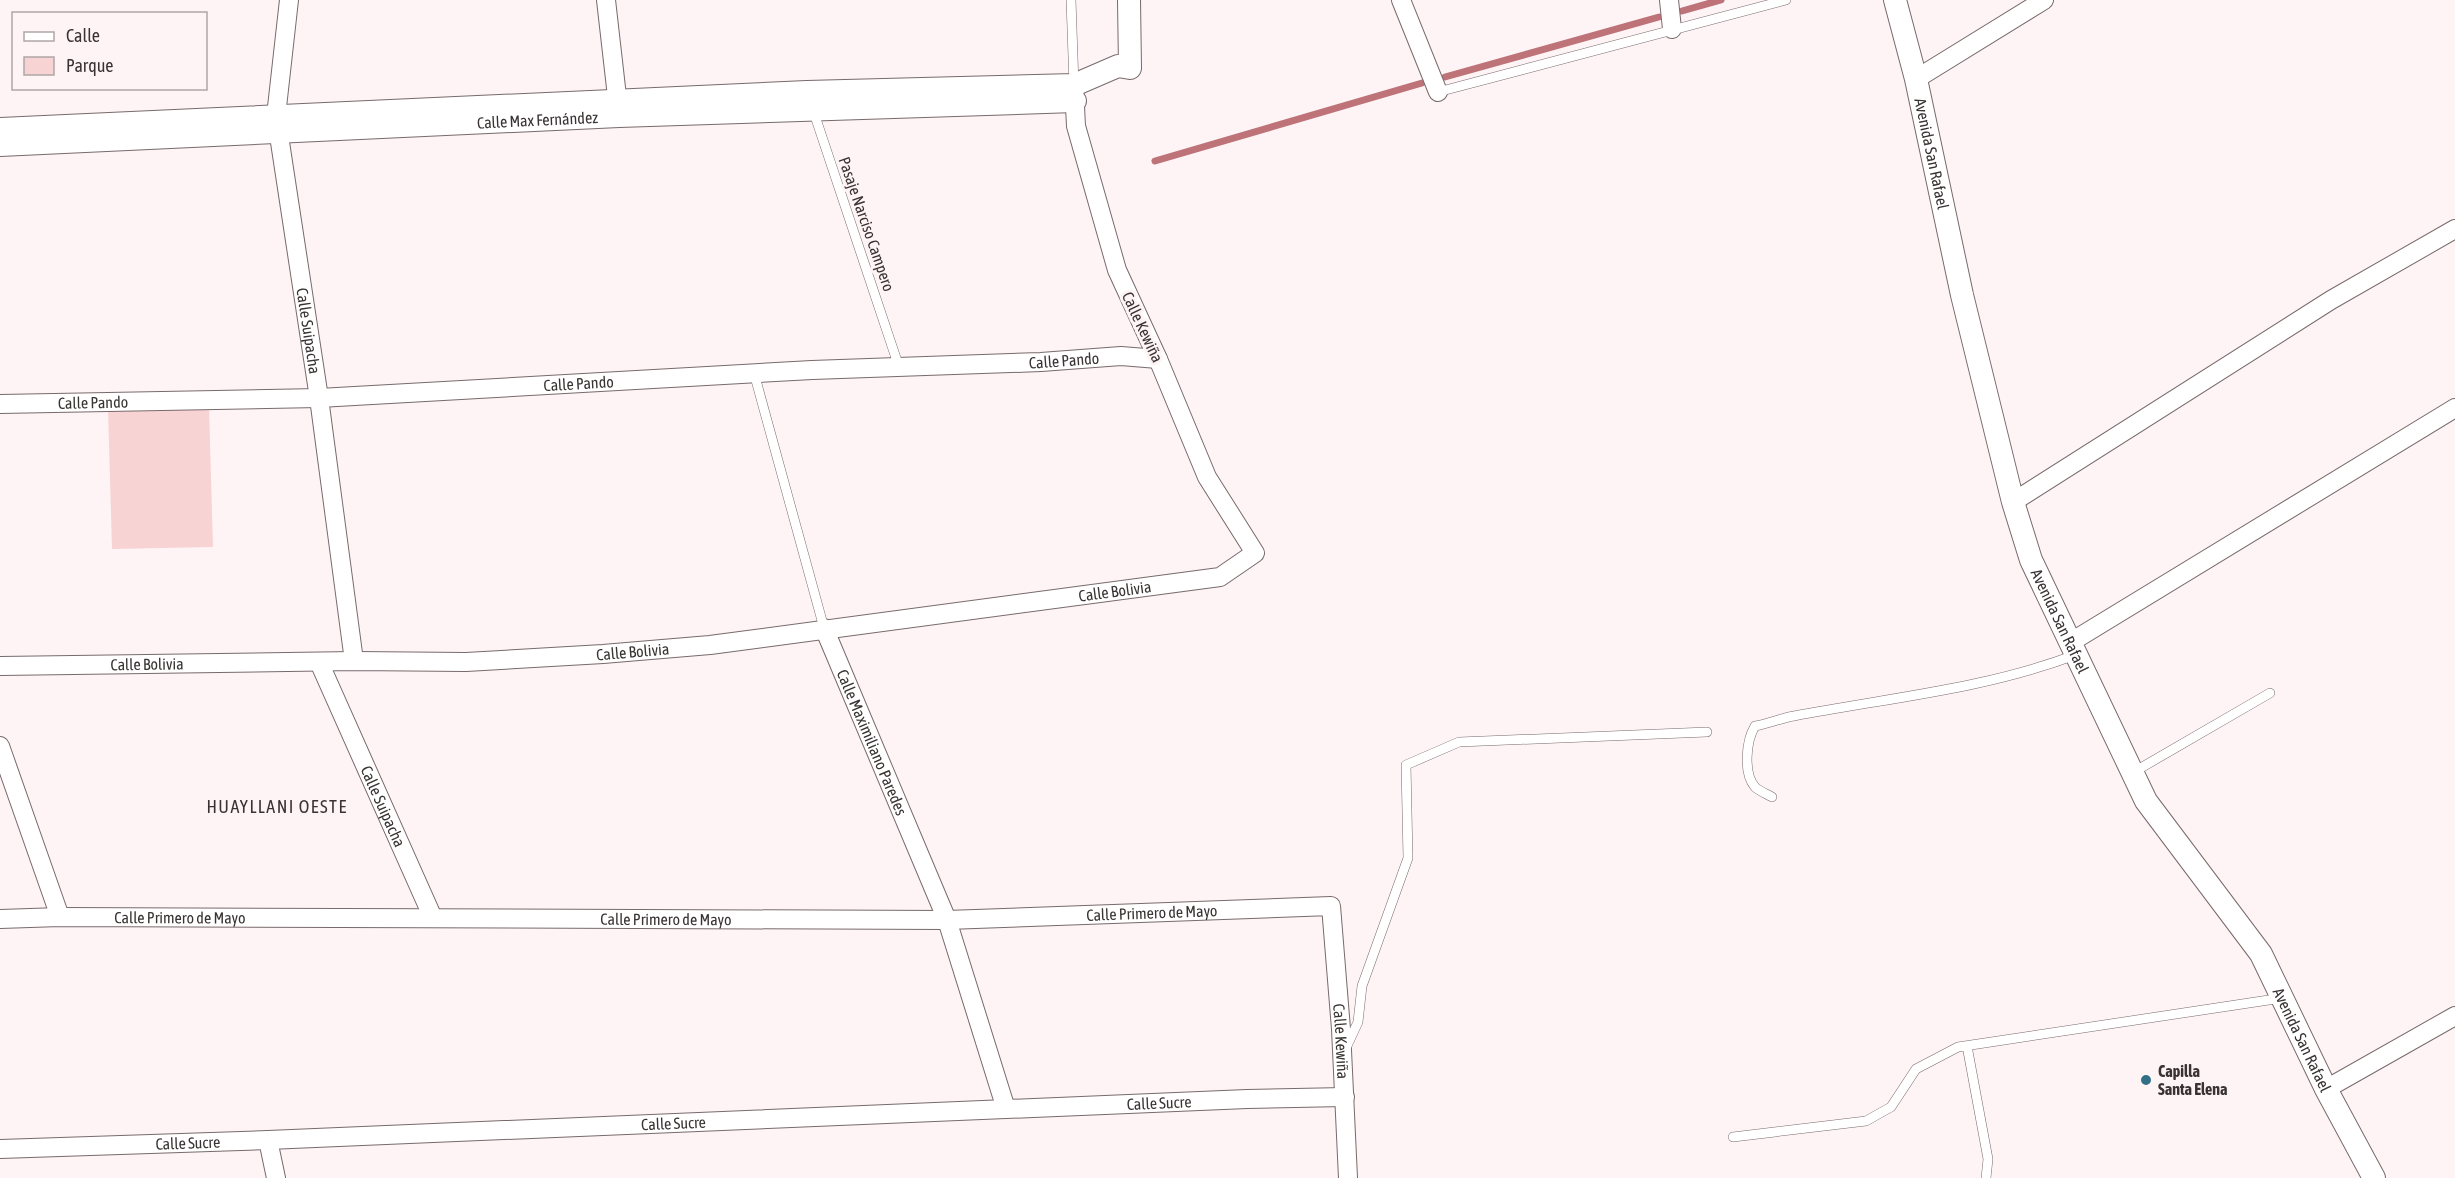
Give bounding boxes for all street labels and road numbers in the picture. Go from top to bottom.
street label: Avenida San Rafael [1911,96,1953,212]
street label: Calle Max Fernández [477,108,599,132]
street label: Pasaje Narciso Campero [835,154,898,294]
street label: Calle Suipacha [293,287,324,375]
street label: Calle Kewiña [1119,289,1167,365]
street label: Calle Pando [1029,349,1100,371]
street label: Calle Pando [543,372,614,394]
street label: Calle Pando [58,393,128,412]
street label: Avenida San Rafael [2028,566,2093,677]
street label: Calle Bolivia [1077,577,1152,605]
street label: Calle Bolivia [596,639,670,663]
street label: Calle Bolivia [110,654,184,673]
street label: Calle Maximiliano Paredes [833,667,911,818]
street label: Calle Suipacha [357,763,409,850]
street label: Calle Primero de Mayo [1086,901,1218,924]
street label: Calle Primero de Mayo [114,908,246,928]
street label: Calle Primero de Mayo [600,910,732,929]
street label: Avenida San Rafael [2270,985,2335,1095]
street label: Calle Kewiña [1330,1003,1352,1079]
street label: Calle Sucre [1126,1092,1192,1113]
street label: Calle Sucre [641,1113,706,1133]
street label: Calle Sucre [155,1133,221,1153]

